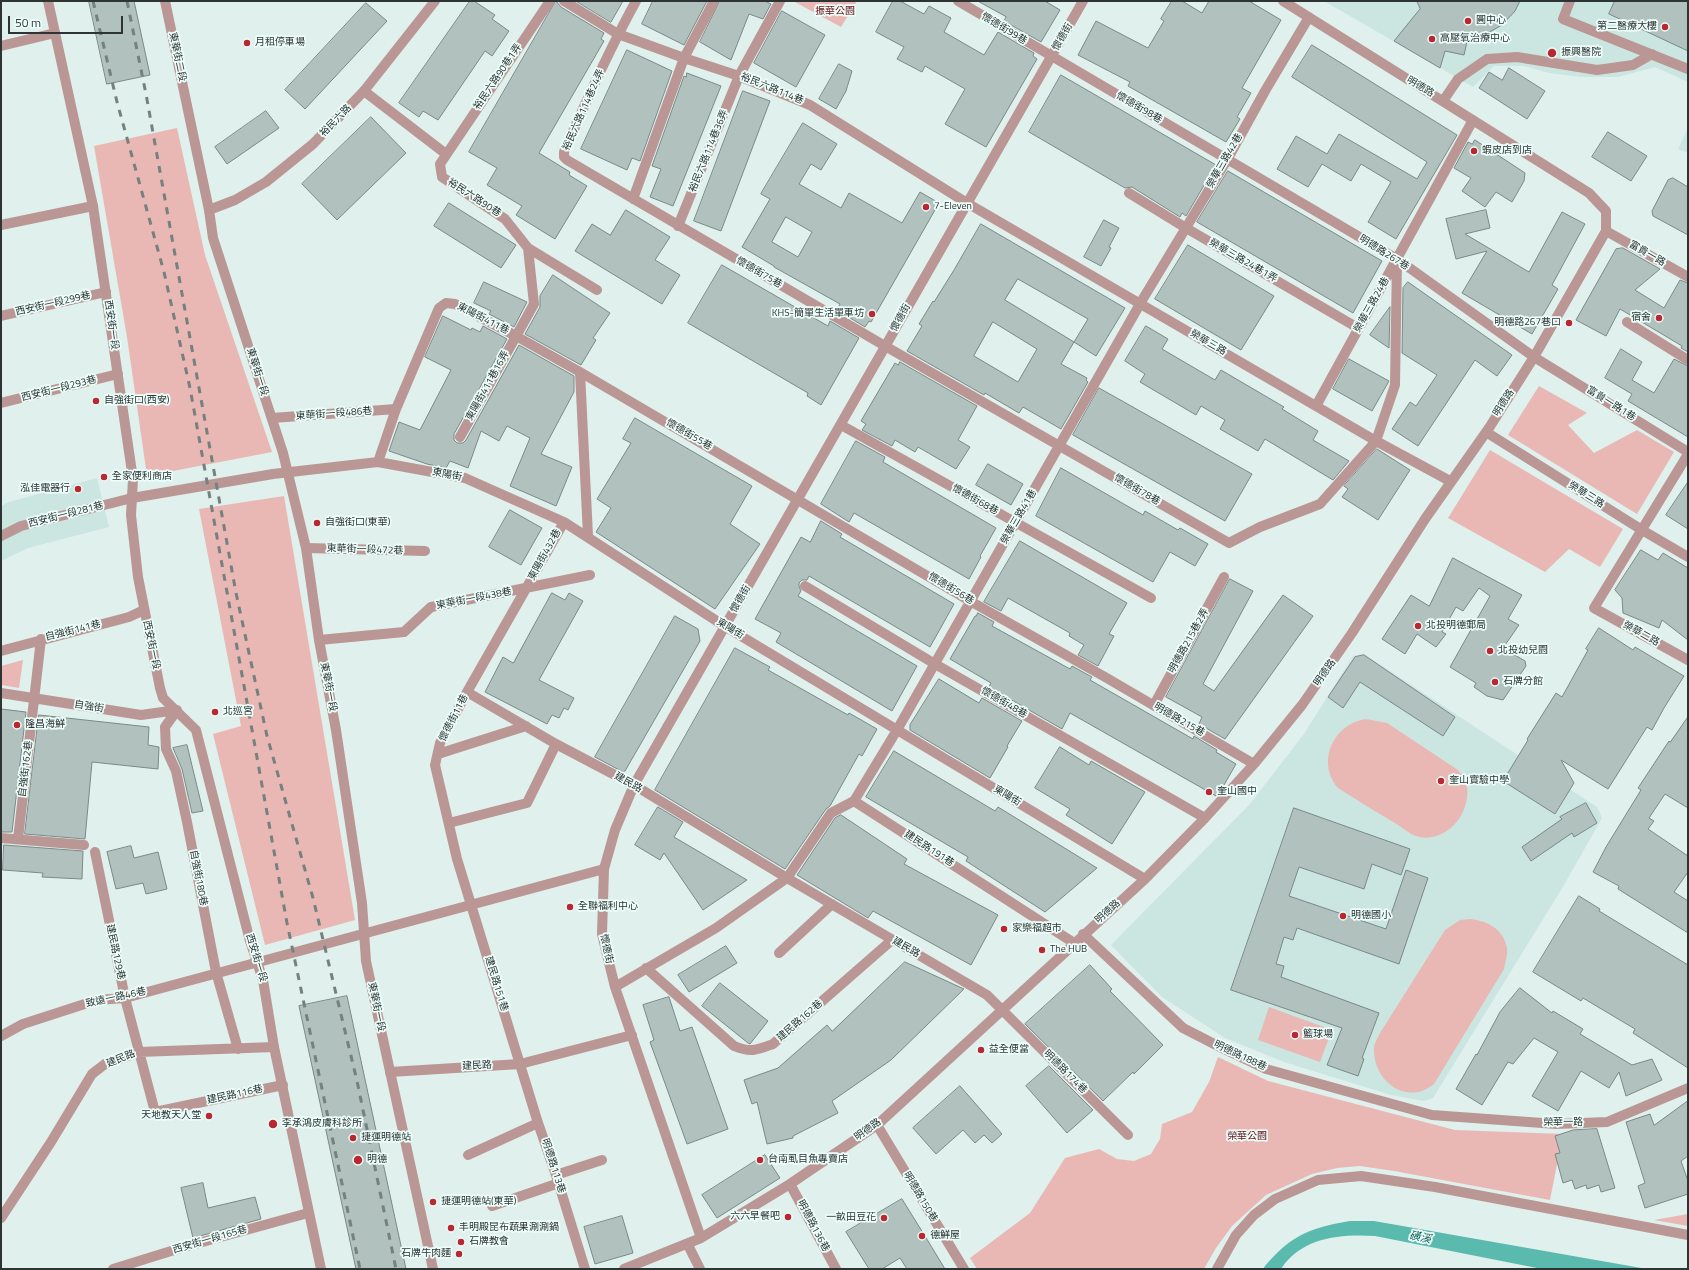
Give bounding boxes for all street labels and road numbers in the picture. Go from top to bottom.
street label: 懷德街99巷 [979,11,1029,47]
street label: 懷德街 [1050,21,1076,53]
street label: 東華街二段 [166,31,188,83]
street label: 裕民六路90巷1弄 [472,42,524,112]
street label: 裕民六路114巷24弄 [561,67,607,153]
street label: 裕民六路114巷 [739,71,805,107]
street label: 明德路 [1404,74,1436,100]
street label: 懷德街98巷 [1114,90,1164,126]
street label: 裕民六路 [318,102,354,140]
street label: 裕民六路114巷36弄 [687,108,731,194]
street label: 榮華三路42巷 [1205,131,1245,191]
street label: 裕民六路90巷 [445,176,503,220]
street label: 明德路267巷 [1357,233,1411,273]
street label: 榮華三路24巷1弄 [1207,237,1279,285]
street label: 富貴一路 [1627,239,1667,269]
street label: 懷德街75巷 [734,255,784,291]
street label: 榮華三路24巷 [1352,275,1392,335]
street label: 西安街一段299巷 [14,290,92,318]
street label: 西安街一段 [102,299,120,351]
street label: 東陽街411巷 [455,301,511,337]
street label: 懷德街 [888,302,914,334]
street label: 榮華三路 [1188,328,1228,358]
street label: 東華街一段 [244,346,270,398]
street label: 東陽街411巷16弄 [464,349,512,423]
street label: 西安街一段293巷 [20,374,98,404]
street label: 富貴一路1巷 [1584,384,1638,424]
street label: 明德路 [1491,387,1517,419]
street label: 東華街一段486巷 [295,405,373,423]
street label: 懷德街55巷 [664,417,714,453]
street label: 東陽街 [431,466,463,484]
street label: 懷德街78巷 [1112,472,1162,508]
street label: 榮華三路 [1566,479,1606,511]
street label: 懷德街68巷 [950,482,1000,518]
street label: 榮華三路41巷 [999,487,1039,547]
street label: 西安街一段281巷 [27,500,105,530]
street label: 東陽街432巷 [526,527,564,583]
street label: 東華街一段472巷 [326,543,404,557]
street label: 懷德街56巷 [926,571,976,607]
street label: 懷德街 [728,583,754,615]
street label: 東華街一段438巷 [435,586,513,612]
street label: 明德路215巷2弄 [1166,606,1212,676]
street label: 東陽街 [714,616,746,642]
street label: 自強街141巷 [44,618,102,644]
street label: 西安街一段 [140,619,162,671]
street label: 榮華二路 [1621,619,1661,649]
street label: 明德路 [1311,657,1339,689]
street label: 東華街一段 [317,661,339,713]
street label: 懷德街48巷 [979,685,1029,721]
street label: 懷德街11巷 [437,692,471,744]
street label: 自強街 [73,699,105,715]
street label: 明德路215巷 [1151,701,1207,739]
street label: 自強街162巷 [17,740,35,798]
street label: 建民路 [612,770,644,796]
street label: 東陽街 [991,783,1023,809]
street label: 建民路191巷 [902,829,956,869]
street label: 自強街180巷 [187,849,209,907]
street label: 明德路 [1093,898,1123,926]
street label: 建民路129巷 [103,923,127,981]
street label: 西安街一段 [243,932,269,984]
street label: 懷德街 [597,933,615,965]
street label: 建民路 [890,935,922,961]
street label: 建民路151巷 [482,955,510,1013]
street label: 東華街一段 [365,981,387,1033]
street label: 致遠一路46巷 [85,986,147,1010]
street label: 建民路162巷 [775,998,825,1044]
street label: 明德路188巷 [1212,1039,1268,1073]
street label: 建民路 [105,1048,137,1070]
street label: 明德路174巷 [1041,1048,1089,1096]
street label: 建民路 [462,1059,492,1073]
street label: 建民路116巷 [206,1083,264,1107]
street label: 明德路 [852,1116,884,1144]
street label: 榮華一路 [1543,1117,1583,1129]
street label: 明德路113巷 [539,1137,567,1195]
street label: 明德路150巷 [900,1170,940,1224]
street label: 明德路136巷 [794,1198,832,1254]
street label: 西安街一段165巷 [171,1224,249,1256]

